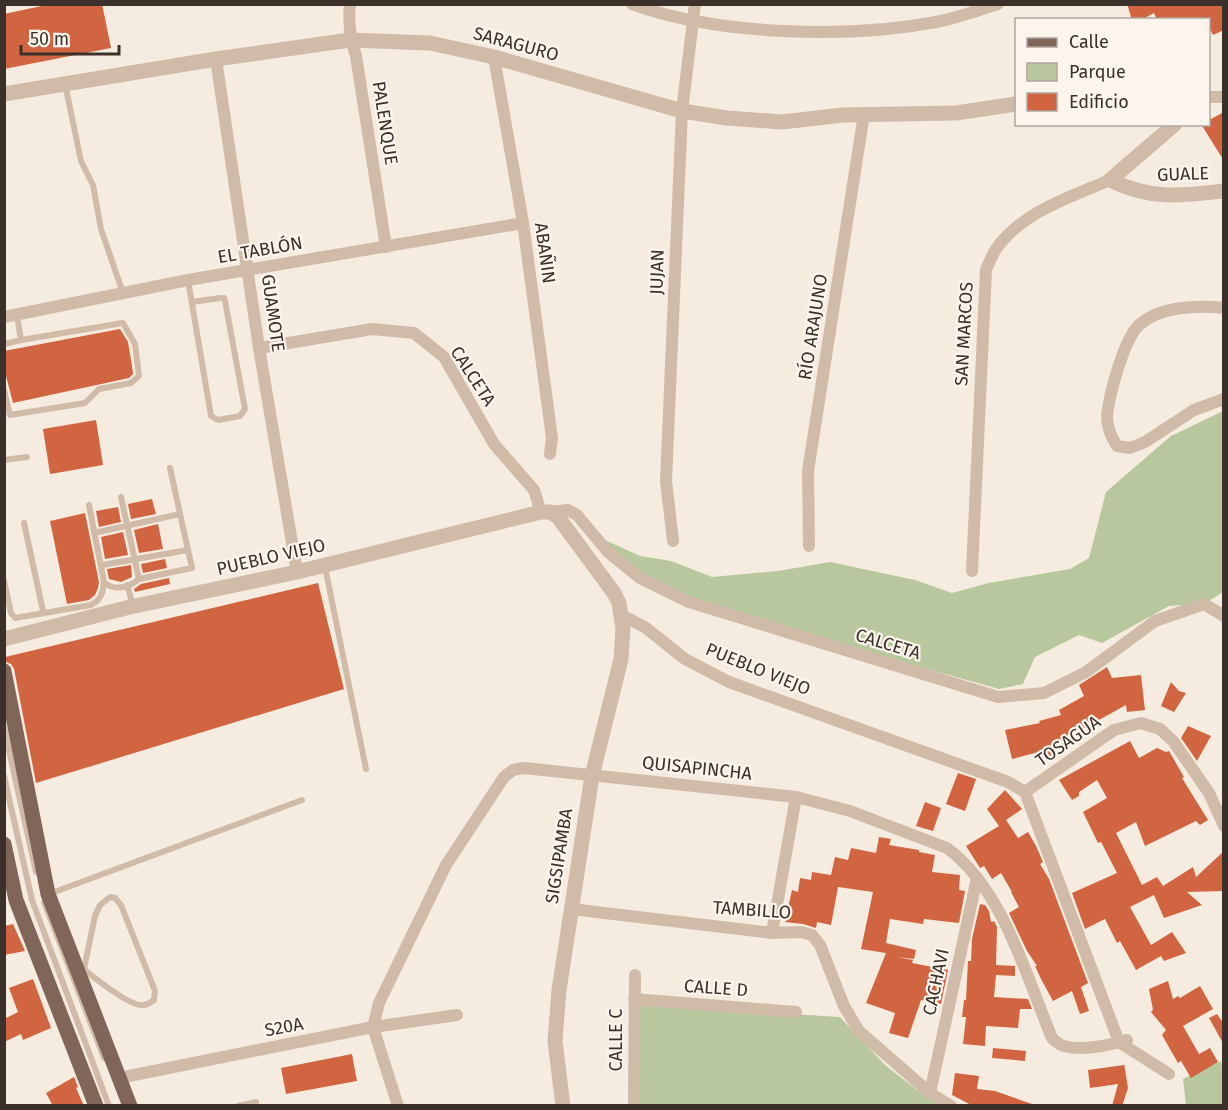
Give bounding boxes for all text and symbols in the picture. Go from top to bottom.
scale bar [21,18,118,56]
legend [1015,18,1210,126]
street label: SARAGURO [471,22,561,66]
text: 50 m [30,28,69,50]
text: Calle [1069,31,1109,53]
text: Parque [1069,61,1126,83]
street label: PALENQUE [368,80,402,166]
text: Edificio [1069,91,1129,113]
street label: GUALE [1157,162,1209,186]
street label: ABAÑIN [530,221,561,285]
street label: EL TABLÓN [216,232,304,268]
street label: JUJAN [645,249,669,295]
street label: RÍO ARAJUNO [793,272,832,382]
street label: GUAMOTE [257,273,289,353]
street label: SAN MARCOS [950,281,978,387]
street label: CALCETA [446,342,501,411]
street label: PUEBLO VIEJO [214,534,328,580]
street label: CALCETA [853,624,924,665]
street label: PUEBLO VIEJO [702,638,814,700]
street label: TOSAGUA [1031,710,1105,771]
street label: QUISAPINCHA [641,751,754,785]
street label: SIGSIPAMBA [541,806,578,905]
street label: TAMBILLO [712,896,792,924]
street label: CACHAVI [918,946,954,1018]
street label: CALLE D [683,975,749,1001]
street label: CALLE C [605,1009,627,1071]
street label: S20A [263,1012,306,1042]

